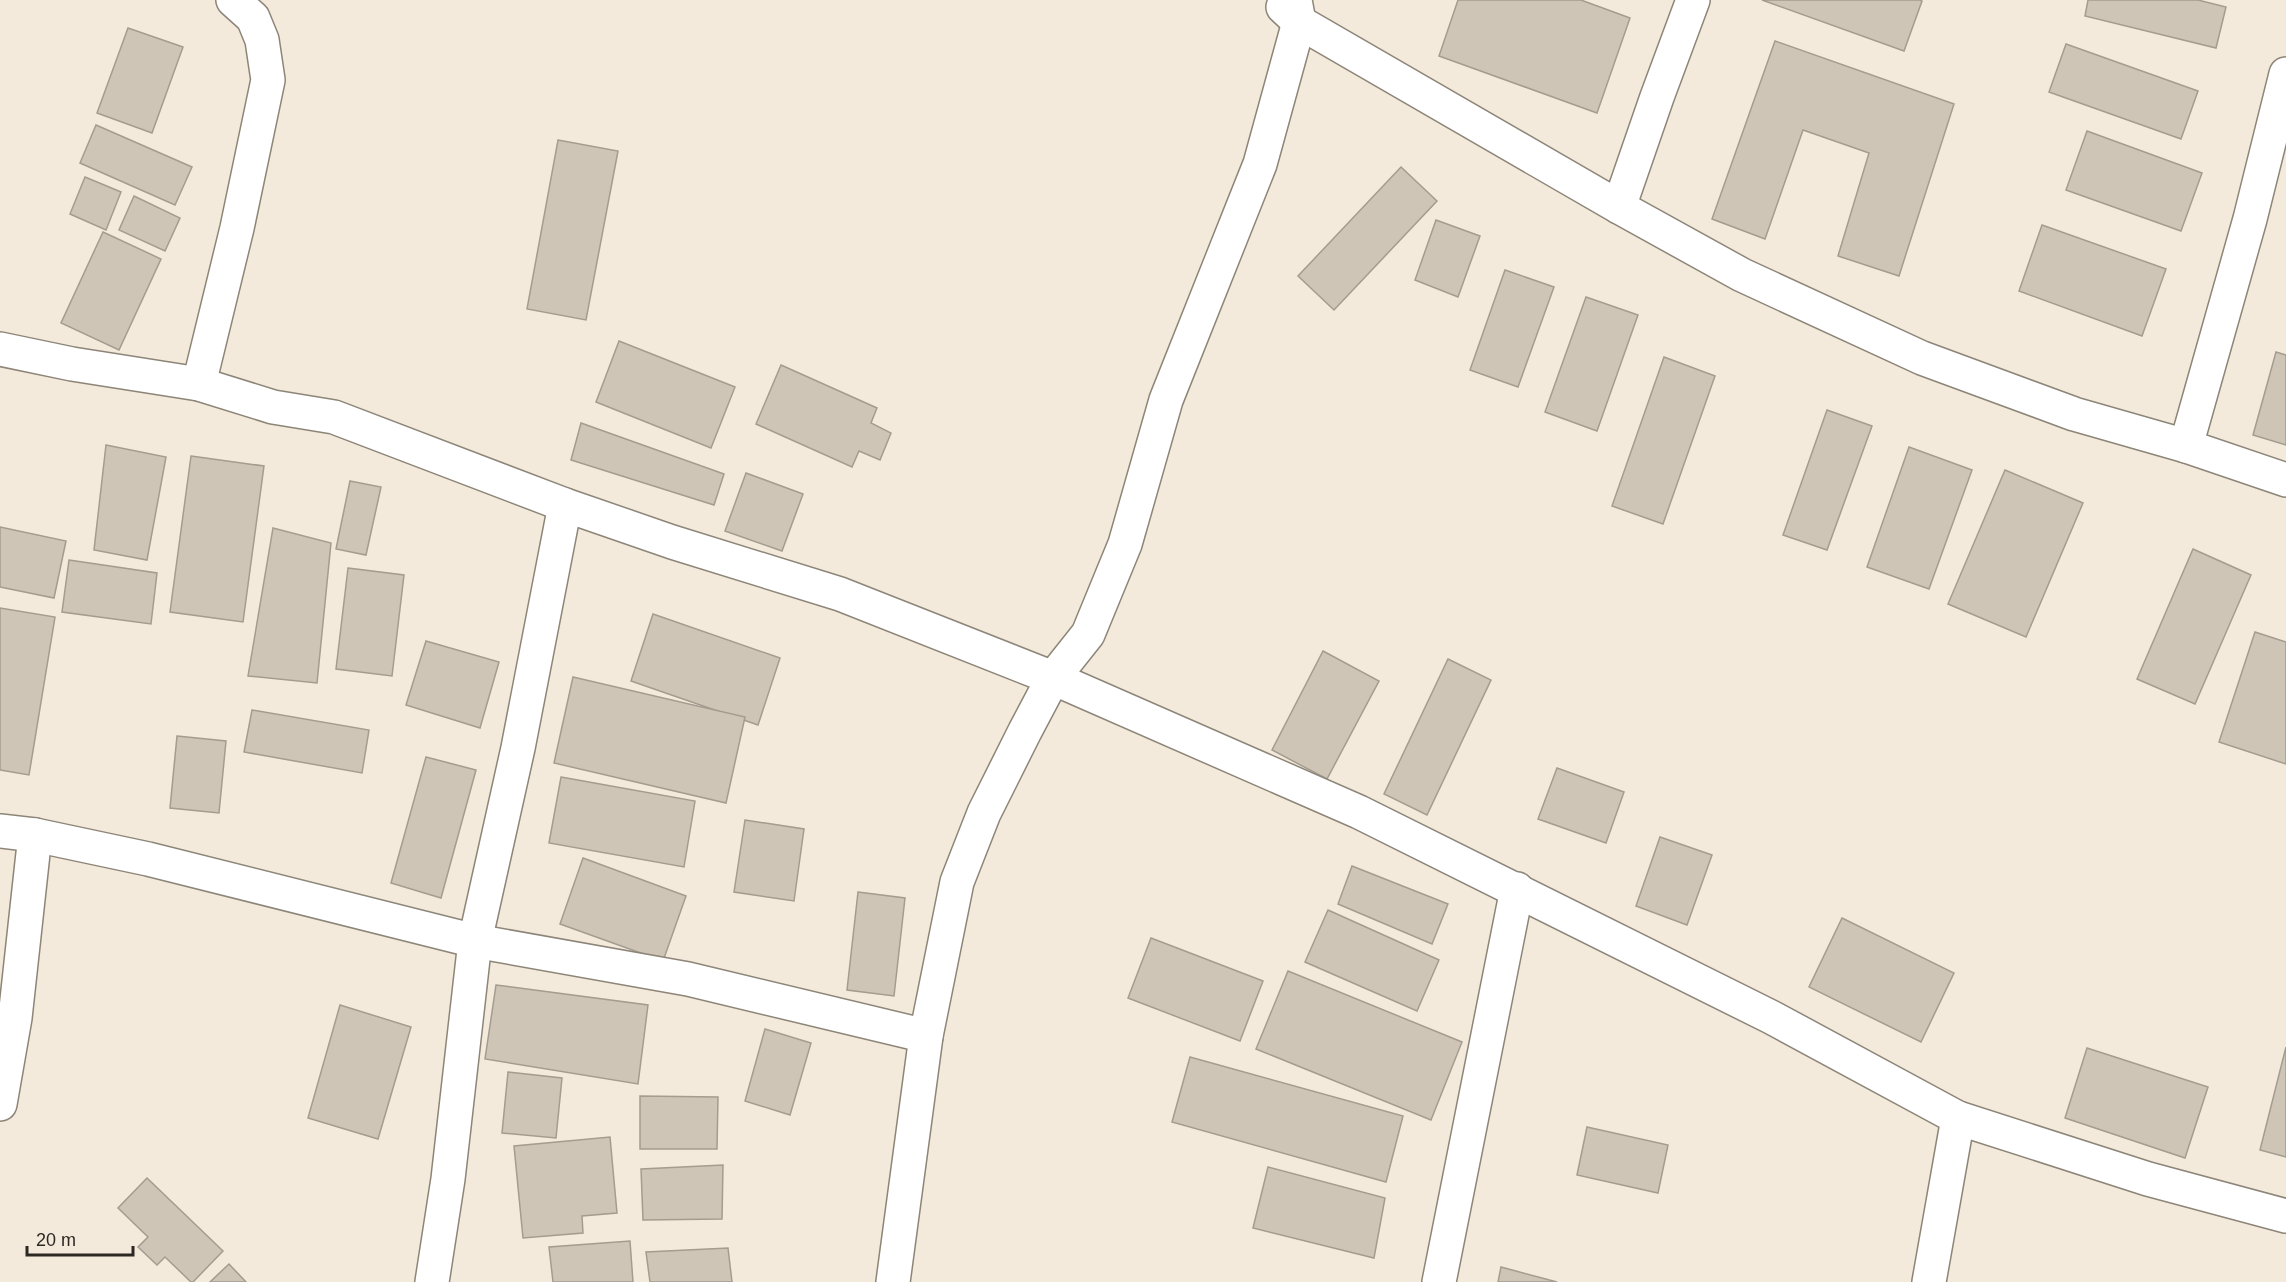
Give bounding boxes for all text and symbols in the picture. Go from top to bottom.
scale bar [27,1219,134,1257]
text: 20 m [36,1230,76,1250]

